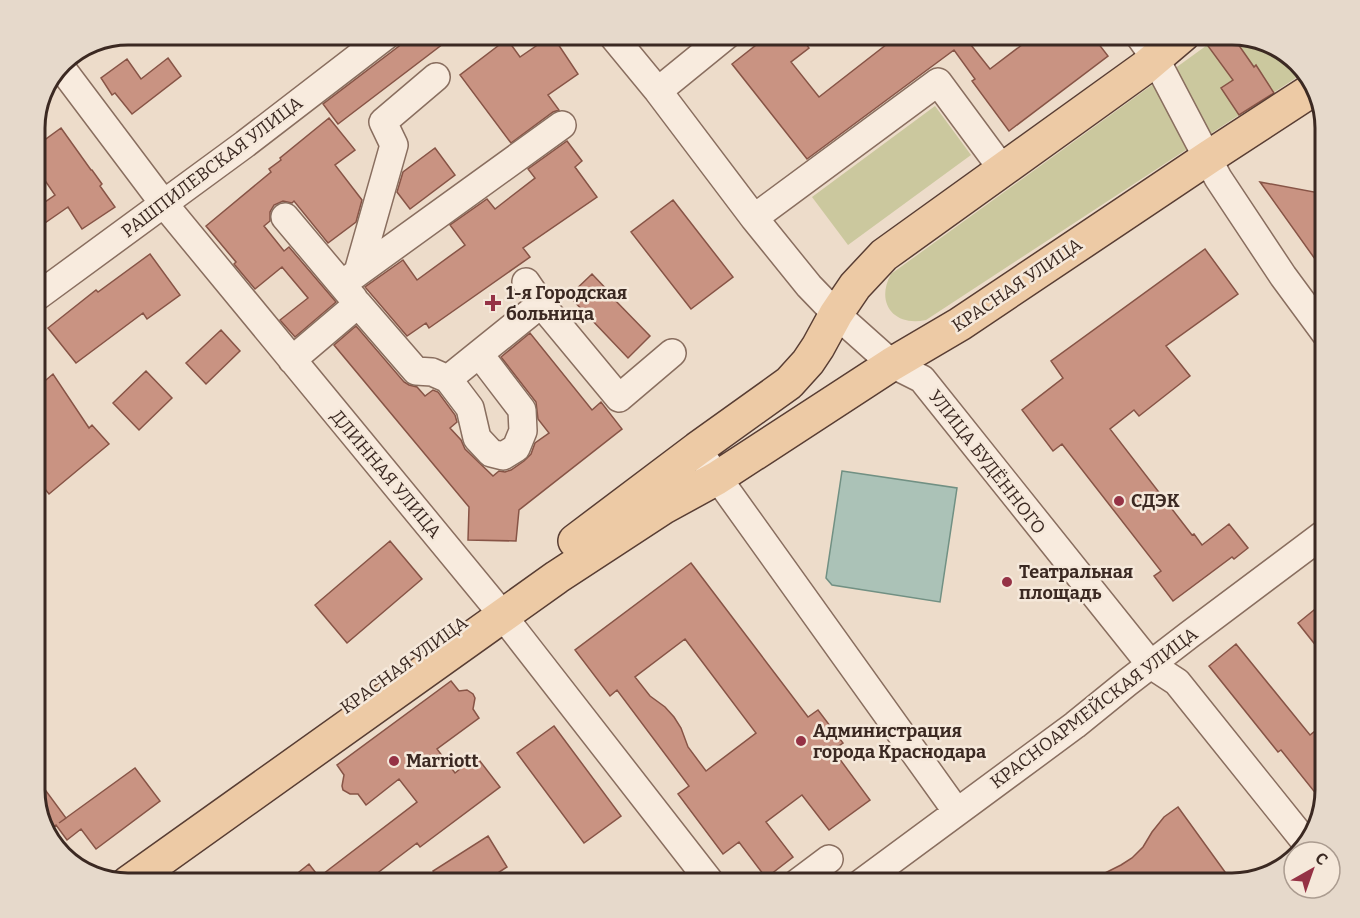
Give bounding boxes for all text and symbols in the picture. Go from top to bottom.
street label: РАШПИЛЕВСКАЯ УЛИЦА [117,92,307,242]
street label: КРАСНАЯ УЛИЦА [948,233,1086,337]
place label: 1-я Городская больница [506,282,627,325]
marker: 1-я Городская больница [484,294,502,312]
street label: УЛИЦА БУДЁННОГО [924,385,1050,539]
street label: ДЛИННАЯ УЛИЦА [326,406,446,543]
place label: СДЭК [1131,490,1180,512]
marker: СДЭК [1112,494,1126,508]
place label: Театральная площадь [1019,561,1133,604]
marker: Театральная площадь [1000,575,1014,589]
street label: КРАСНАЯ УЛИЦА [336,611,472,719]
street label: КРАСНОАРМЕЙСКАЯ УЛИЦА [986,623,1202,793]
place label: Администрация города Краснодара [813,720,986,763]
marker: Администрация города Краснодара [794,734,808,748]
place label: Marriott [406,750,479,772]
marker: Marriott [387,754,401,768]
north arrow [1282,840,1342,900]
text: С [1311,848,1331,869]

